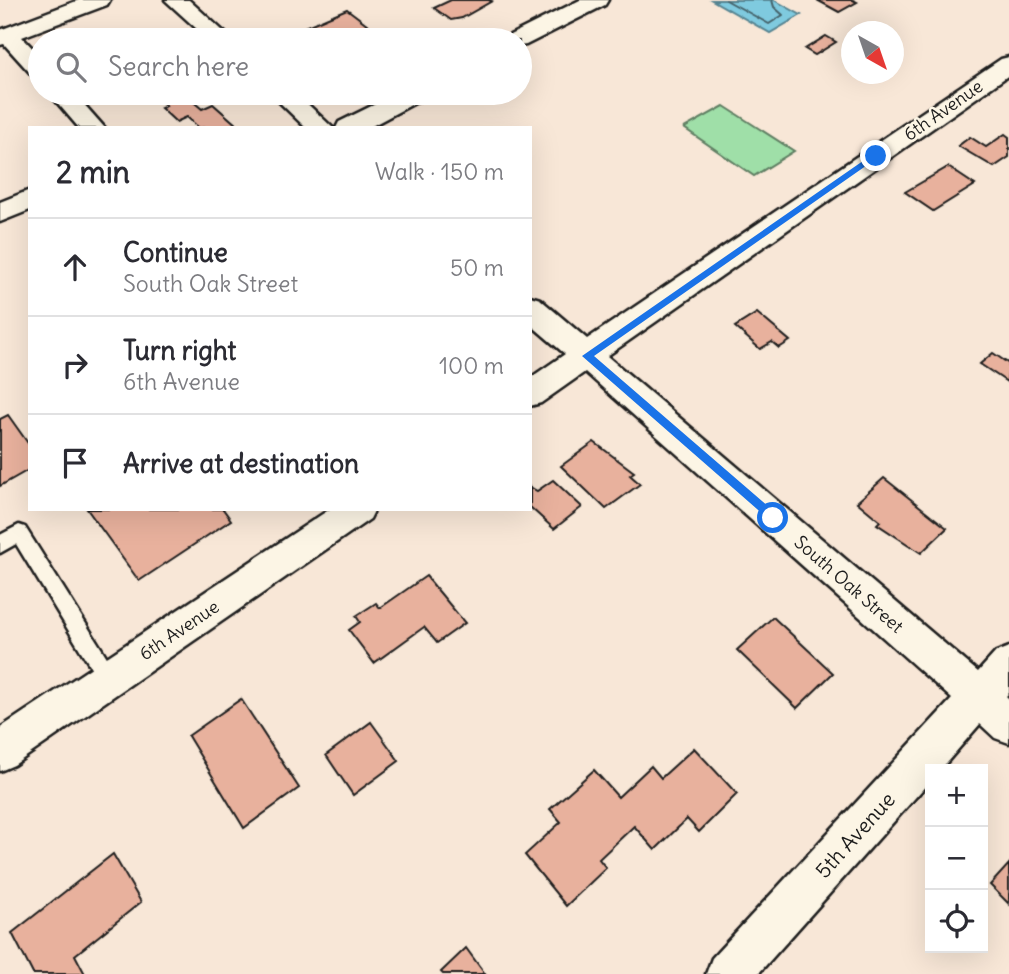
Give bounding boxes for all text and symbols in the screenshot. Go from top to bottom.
north arrow [841,21,904,84]
search box [28,28,532,105]
icon: search [52,48,90,86]
text: Search here [108,50,249,83]
street label: 6th Avenue [899,74,987,146]
route end [860,140,891,171]
text: 2 min [56,153,130,191]
text: Walk · 150 m [375,157,504,186]
text: Continue [123,236,228,269]
icon: ahead [56,248,94,286]
text: 50 m [450,253,504,282]
text: South Oak Street [123,269,298,298]
text: Turn right [123,334,236,367]
icon: right [56,346,94,384]
text: 100 m [439,351,504,380]
text: 6th Avenue [123,367,240,396]
icon: arrive [56,444,94,482]
text: Arrive at destination [123,447,359,480]
route start [757,502,788,533]
street label: South Oak Street [790,530,908,638]
street label: 6th Avenue [135,595,223,665]
map controls [925,764,988,953]
button: + [925,764,988,827]
street label: 5th Avenue [809,786,901,884]
button: − [925,827,988,890]
button: locate [925,890,988,953]

